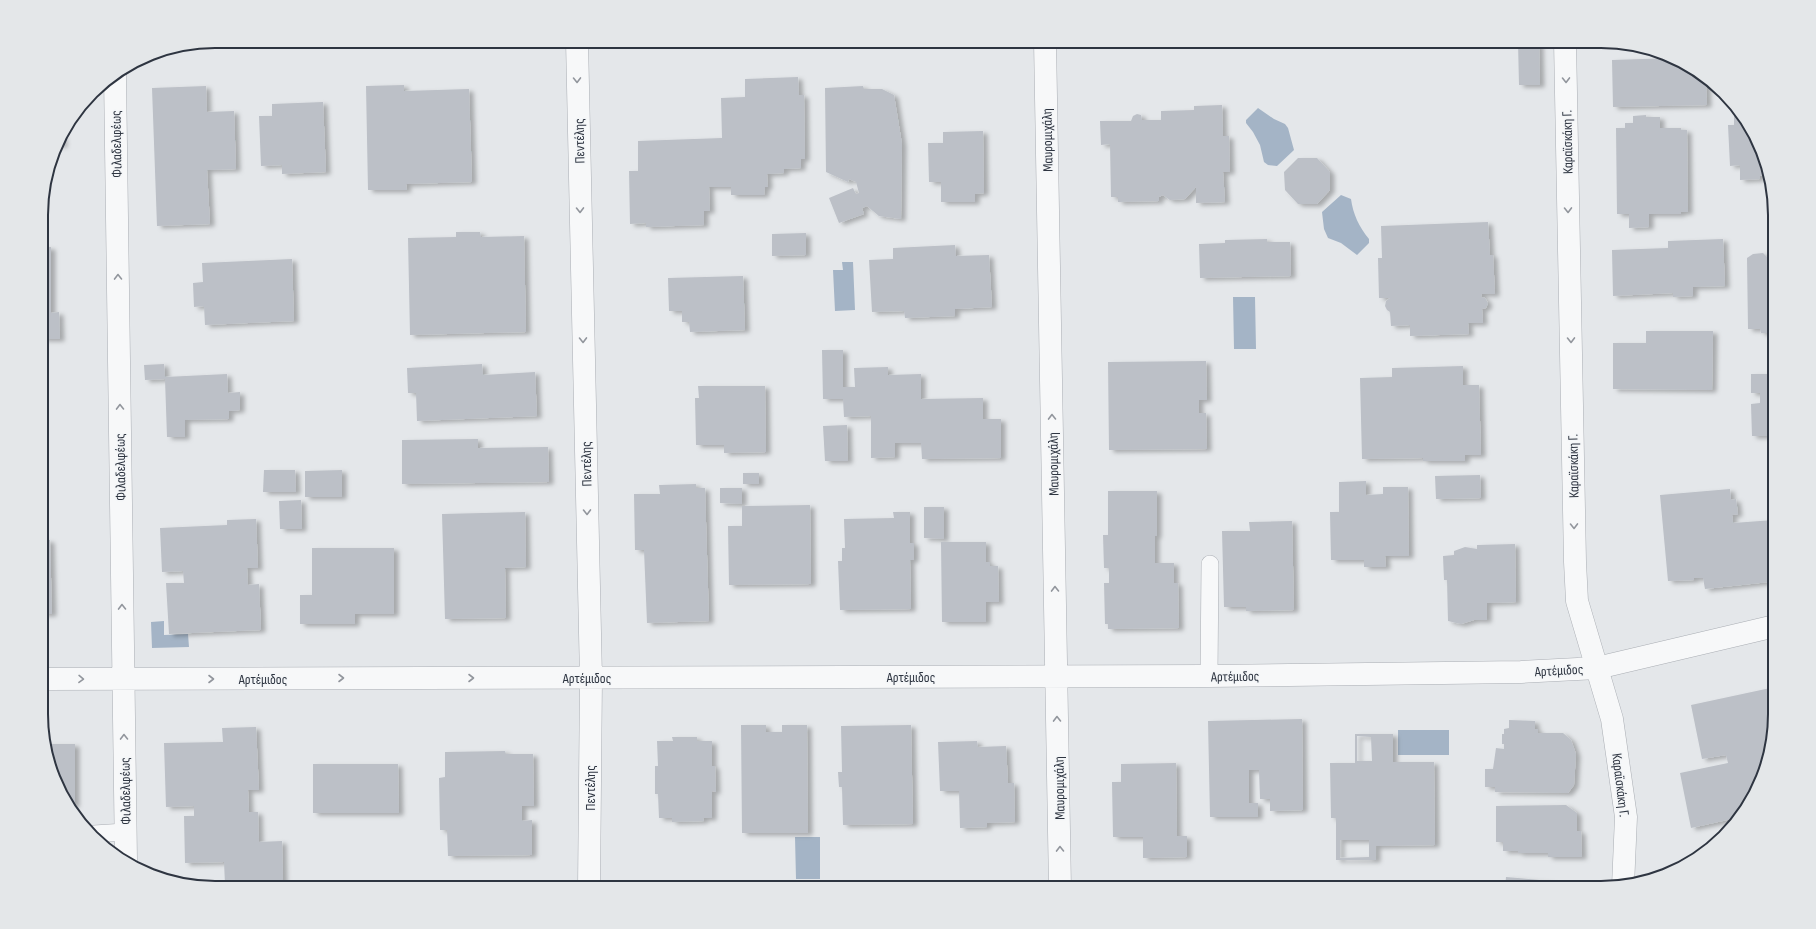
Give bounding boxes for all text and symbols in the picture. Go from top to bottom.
one-way arrow [573,77,582,83]
one-way arrow [1562,77,1570,83]
street label: Μαυρομιχάλη [1038,108,1057,172]
street label: Φιλαδελφέως [107,110,126,178]
street label: Καραϊσκάκη Γ. [1558,110,1577,174]
street label: Πεντέλης [571,118,588,164]
one-way arrow [576,207,585,213]
one-way arrow [1564,207,1573,213]
one-way arrow [114,274,122,280]
one-way arrow [579,337,587,343]
one-way arrow [1567,337,1575,343]
one-way arrow [115,404,124,410]
one-way arrow [1048,414,1056,420]
street label: Μαυρομιχάλη [1044,432,1063,496]
street label: Φιλαδελφέως [111,433,130,501]
street label: Καραϊσκάκη Γ. [1564,434,1583,498]
street label: Πεντέλης [578,441,595,487]
one-way arrow [583,509,591,515]
one-way arrow [1570,523,1578,529]
one-way arrow [1051,586,1059,592]
one-way arrow [118,604,126,610]
street label: Αρτέμιδος [1533,661,1584,680]
street label: Αρτέμιδος [1210,668,1259,685]
street label: Αρτέμιδος [886,669,935,686]
street label: Αρτέμιδος [562,670,611,687]
street label: Αρτέμιδος [238,671,287,688]
one-way arrow [338,674,344,683]
one-way arrow [468,674,474,682]
one-way arrow [78,675,84,683]
one-way arrow [208,675,214,683]
one-way arrow [1053,716,1062,722]
one-way arrow [120,734,128,740]
street label: Καραϊσκάκη Γ. [1608,752,1633,818]
street label: Μαυρομιχάλη [1050,756,1069,820]
street label: Φιλαδελφέως [116,757,135,825]
street label: Πεντέλης [582,765,599,811]
one-way arrow [1055,846,1064,852]

